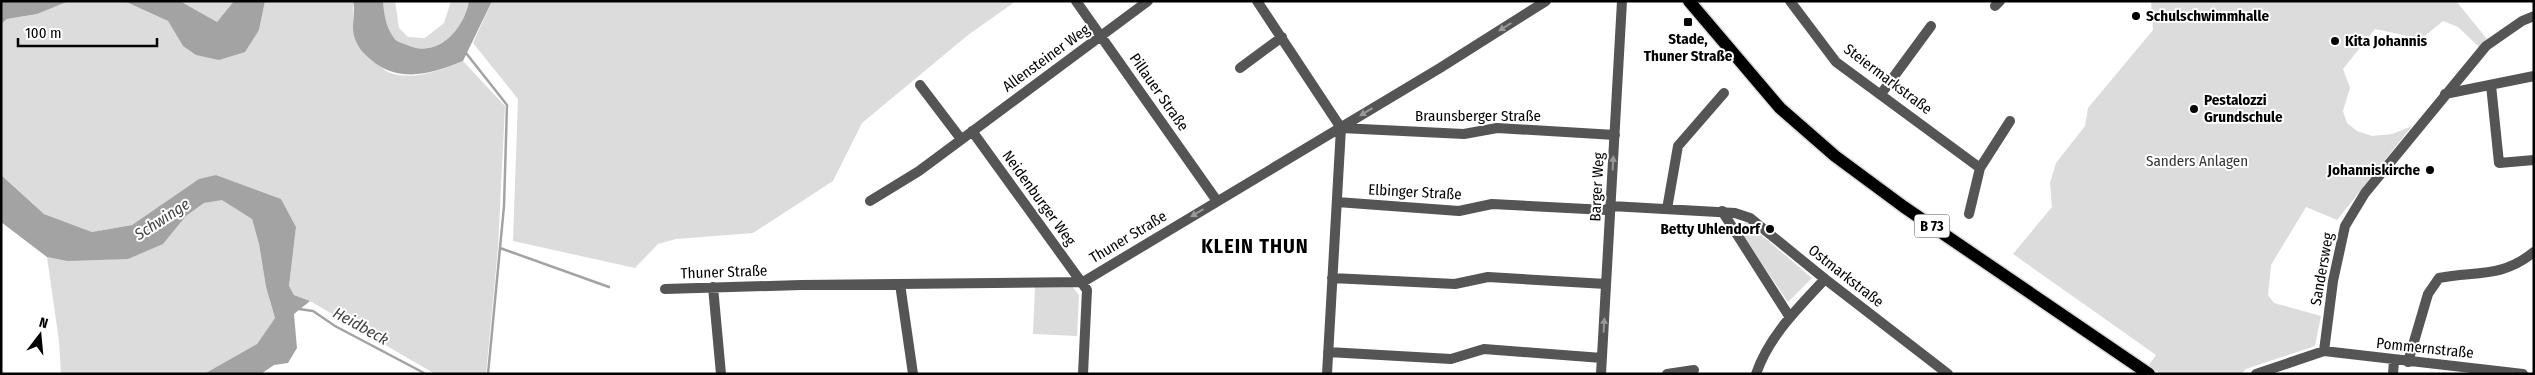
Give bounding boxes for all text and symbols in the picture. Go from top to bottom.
place label: Schulschwimmhalle [2146,7,2269,25]
marker: Schulschwimmhalle [2130,10,2142,22]
scale bar [18,15,156,47]
marker: Stade, Thuner Straße [1682,16,1694,28]
street label: Allensteiner Weg [999,20,1093,96]
one-way arrow [1498,22,1511,32]
text: 100 m [25,24,62,42]
place label: Stade, Thuner Straße [1644,30,1733,65]
place label: Kita Johannis [2345,32,2428,50]
marker: Kita Johannis [2329,35,2341,47]
street label: Steiermarkstraße [1840,40,1936,118]
street label: Pillauer Straße [1126,50,1192,134]
place label: Pestalozzi Grundschule [2204,91,2283,126]
marker: Pestalozzi Grundschule [2188,103,2200,115]
street label: Braunsberger Straße [1415,107,1541,125]
one-way arrow [1360,108,1373,117]
street label: Neidenburger Weg [998,147,1080,249]
street label: Barger Weg [1586,152,1608,222]
park label: Sanders Anlagen [2146,152,2248,170]
one-way arrow [1610,155,1618,171]
place label: Johanniskirche [2327,161,2420,179]
marker: Johanniskirche [2424,164,2436,176]
street label: Elbinger Straße [1368,181,1462,203]
water label: Schwinge [130,194,193,244]
street label: Thuner Straße [1086,207,1170,267]
one-way arrow [1190,209,1203,218]
road number: B 73 [1914,215,1950,238]
place label: Betty Uhlendorf [1660,220,1761,238]
marker: Betty Uhlendorf [1764,223,1776,235]
street label: Sandersweg [2307,231,2337,307]
district label: KLEIN THUN [1201,234,1309,258]
street label: Ostmarkstraße [1805,241,1887,311]
street label: Thuner Straße [680,261,768,283]
water label: Heidbeck [330,303,392,349]
north arrow [15,310,65,360]
text: N [37,314,50,332]
one-way arrow [1601,317,1609,333]
street label: Pommernstraße [2375,334,2475,362]

